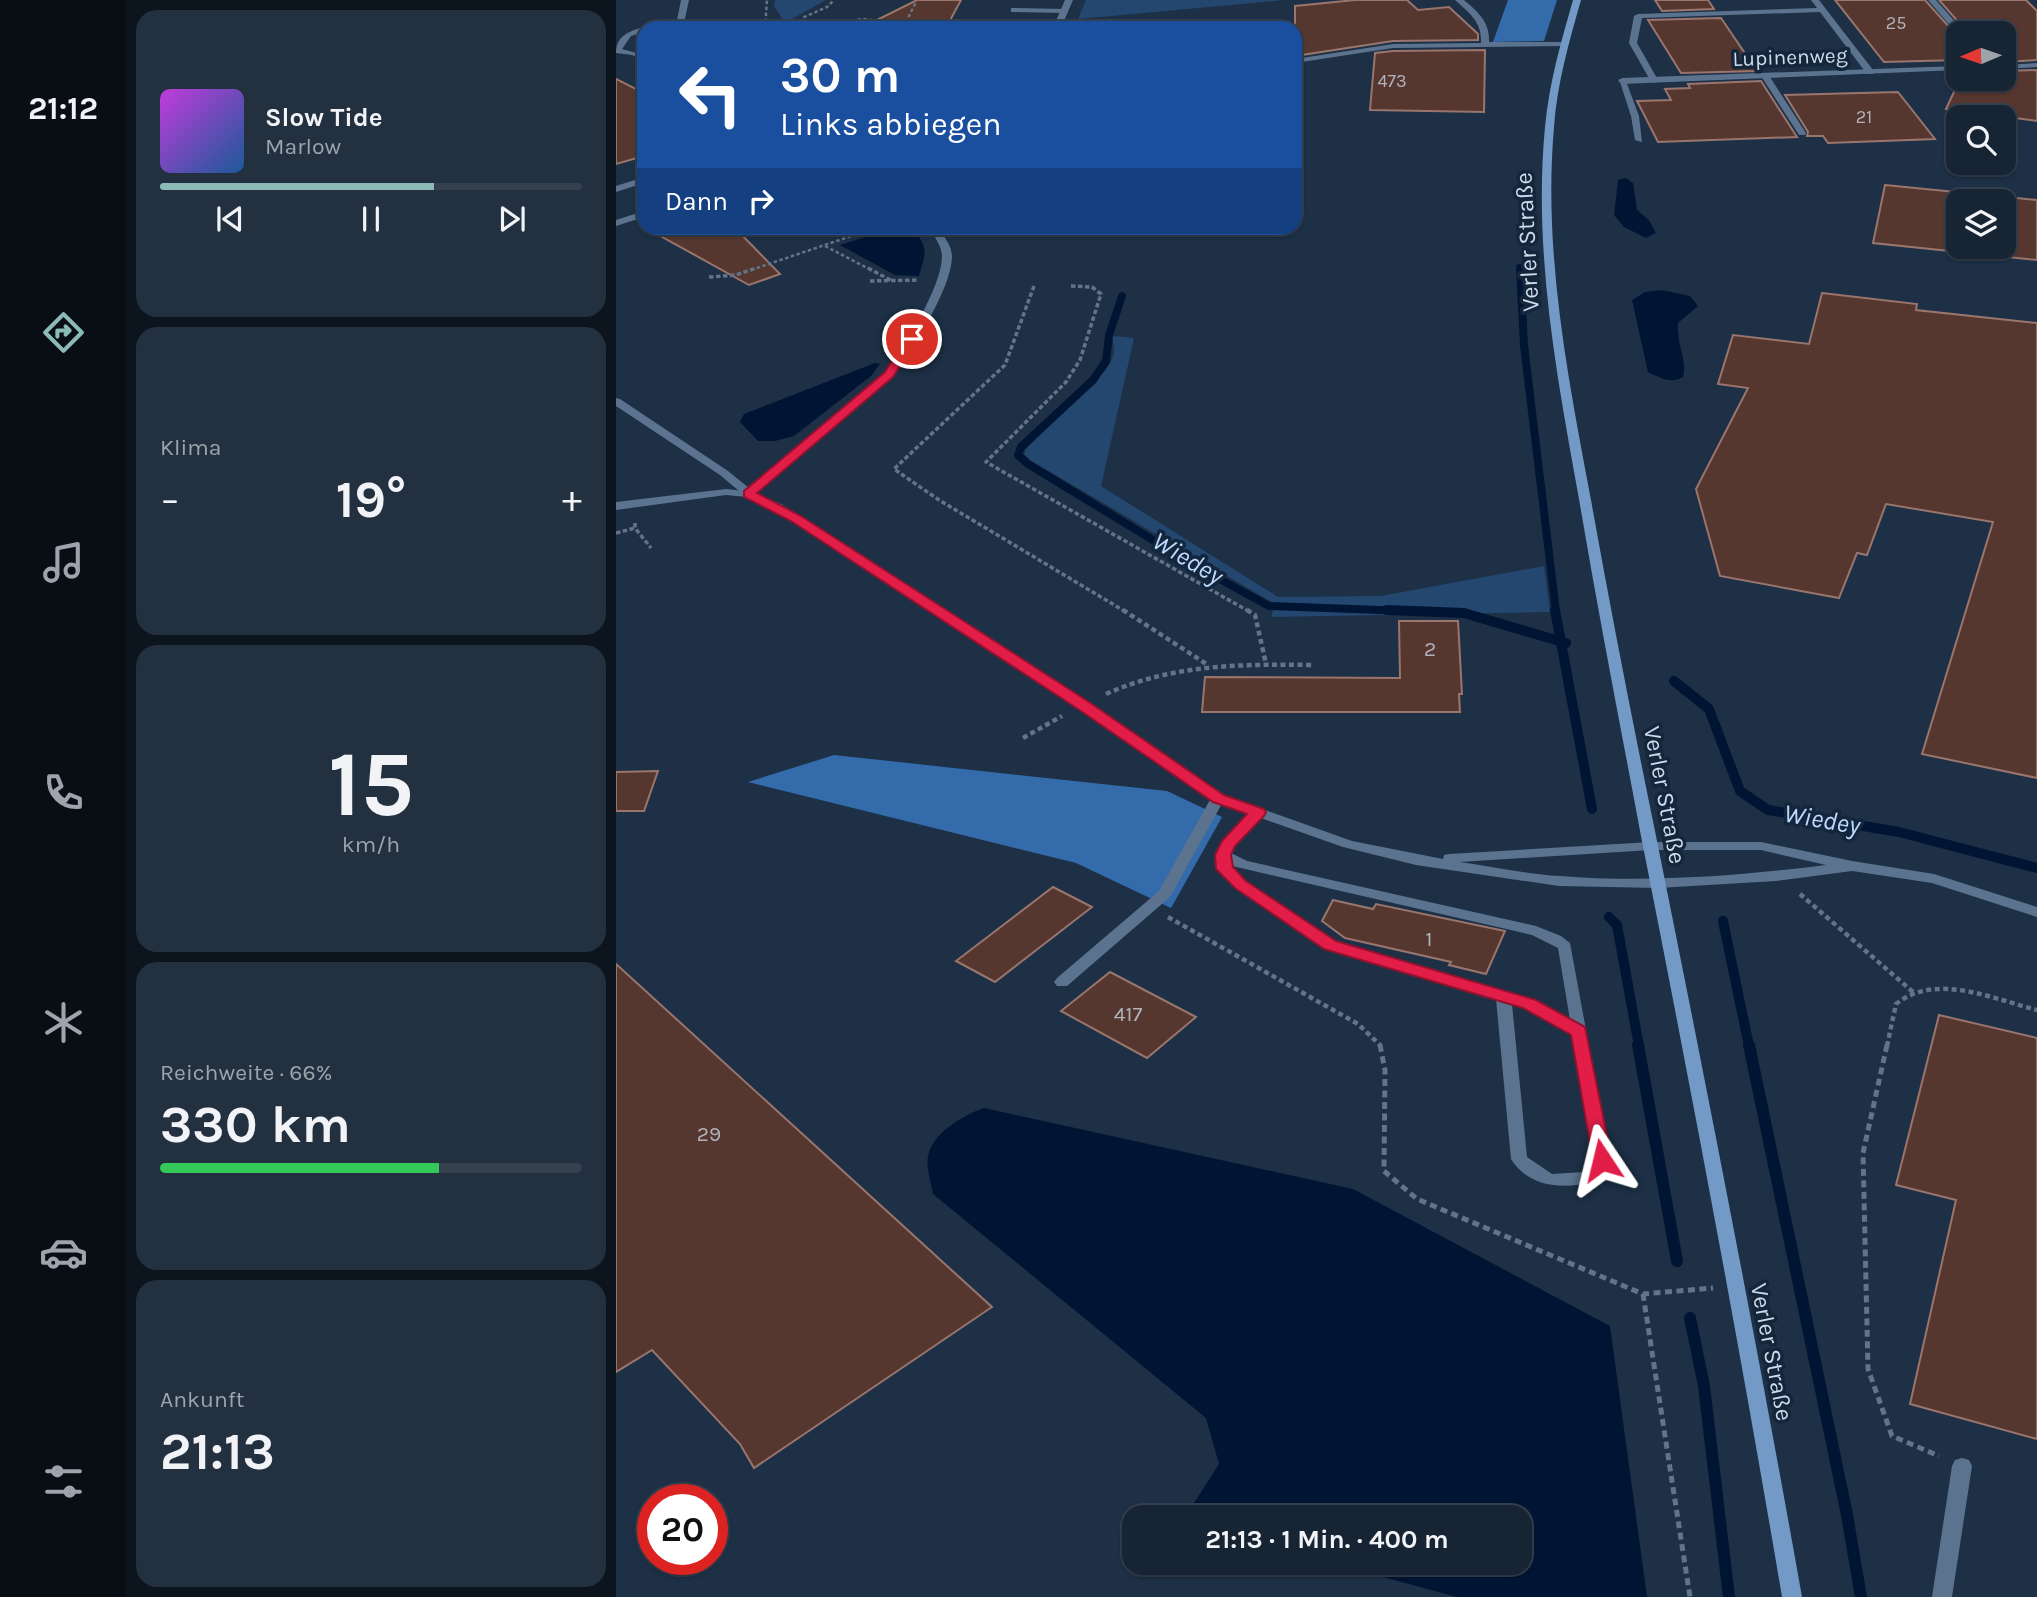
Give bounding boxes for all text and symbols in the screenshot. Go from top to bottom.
house number: 25 [1886,12,1906,34]
north arrow [1946,21,2016,91]
map controls [1946,21,2016,259]
street label: Lupinenweg [1732,43,1848,71]
text: 30 m [780,47,900,104]
icon: left [665,49,756,140]
house number: 473 [1377,70,1407,92]
text: 21:12 [28,90,98,127]
text: Slow Tide [265,102,383,133]
button: search [1946,105,2016,175]
text: Links abbiegen [780,106,1002,143]
house number: 21 [1856,106,1872,128]
text: Marlow [265,133,341,160]
street label: Verler Straße [1509,172,1545,312]
icon: right [742,182,780,220]
text: Dann [665,186,728,217]
button: layers [1946,189,2016,259]
icon: previous [211,200,249,238]
icon: pause [352,200,390,238]
icon: next [493,200,531,238]
icon: directions [39,308,88,357]
pin [882,309,942,369]
icon: arrive [893,320,931,358]
text: Klima [160,434,221,461]
text: 19° [336,469,406,530]
text: − [160,477,180,522]
text: + [562,477,582,522]
water label: Wiedey [1147,525,1229,592]
icon: music [39,538,88,587]
house number: 2 [1424,637,1436,661]
street label: Verler Straße [1638,724,1692,866]
text: 15 [328,732,414,838]
icon: phone [39,768,88,817]
water label: Wiedey [1781,798,1863,842]
text: km/h [342,831,400,858]
house number: 1 [1426,927,1432,951]
icon: climate [39,998,88,1047]
house number: 417 [1114,1002,1142,1026]
text: Reichweite · 66% [160,1059,332,1086]
text: 330 km [160,1094,351,1155]
house number: 29 [697,1122,721,1146]
position arrow [1565,1123,1639,1197]
icon: car [39,1228,88,1277]
street label: Verler Straße [1745,1281,1799,1423]
text: Ankunft [160,1386,244,1413]
text: 21:13 [160,1421,275,1482]
icon: filters [39,1457,88,1506]
speed limit sign: 20 [637,1484,728,1575]
text: 21:13 · 1 Min. · 400 m [1205,1524,1449,1555]

